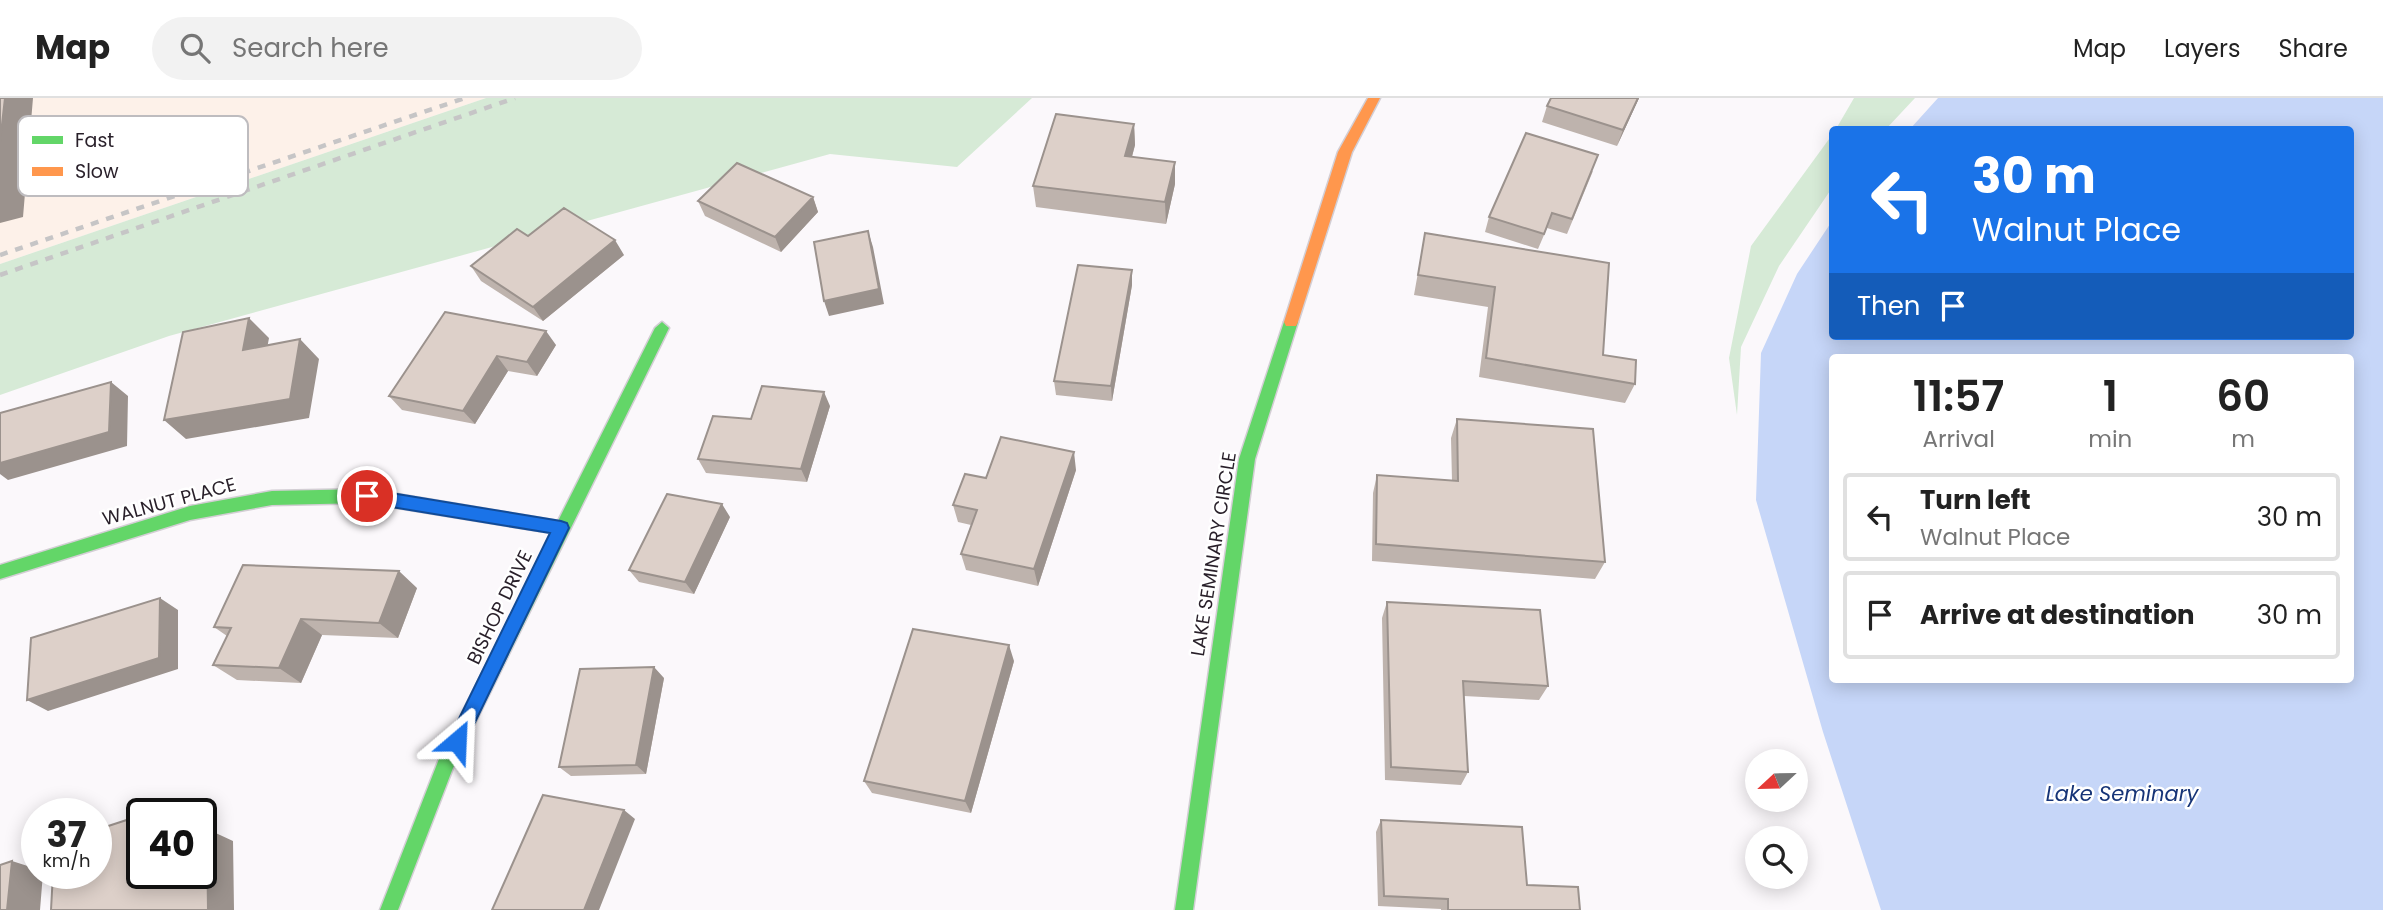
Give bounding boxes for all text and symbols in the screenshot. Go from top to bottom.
search box [152,17,642,80]
text: Map [35,24,110,71]
icon: search [176,29,214,67]
text: Search here [232,30,389,66]
text: Map [2073,32,2126,65]
text: Layers [2164,32,2240,65]
text: Share [2278,32,2348,65]
legend [18,116,248,196]
text: Fast [75,127,114,154]
text: 30 m [1972,142,2096,210]
icon: left [1857,154,1948,245]
text: Slow [75,158,119,185]
text: Walnut Place [1972,207,2181,252]
icon: arrive [1934,287,1972,325]
text: Then [1857,288,1920,324]
text: 11:57 [1913,367,2004,426]
text: 1 [2103,367,2118,426]
text: 60 [2216,367,2270,426]
text: Arrival [1922,423,1995,455]
text: min [2088,423,2132,455]
text: m [2231,423,2255,455]
street label: LAKE SEMINARY CIRCLE [1184,450,1243,658]
pin [337,466,397,526]
street label: WALNUT PLACE [99,471,239,532]
icon: arrive [348,477,386,515]
text: Turn left [1920,482,2031,518]
icon: left [1861,498,1899,536]
text: 30 m [2257,499,2322,535]
text: Walnut Place [1920,521,2070,553]
street label: BISHOP DRIVE [460,546,539,669]
icon: arrive [1861,596,1899,634]
text: Arrive at destination [1920,597,2195,633]
text: 30 m [2257,597,2322,633]
position arrow [420,704,494,778]
north arrow [1745,749,1808,812]
map controls [1745,749,1808,889]
water label: Lake Seminary [2046,779,2200,808]
speed limit sign: 40 [126,798,217,889]
text: 37 [47,810,86,859]
button: search [1745,826,1808,889]
text: km/h [43,848,90,873]

